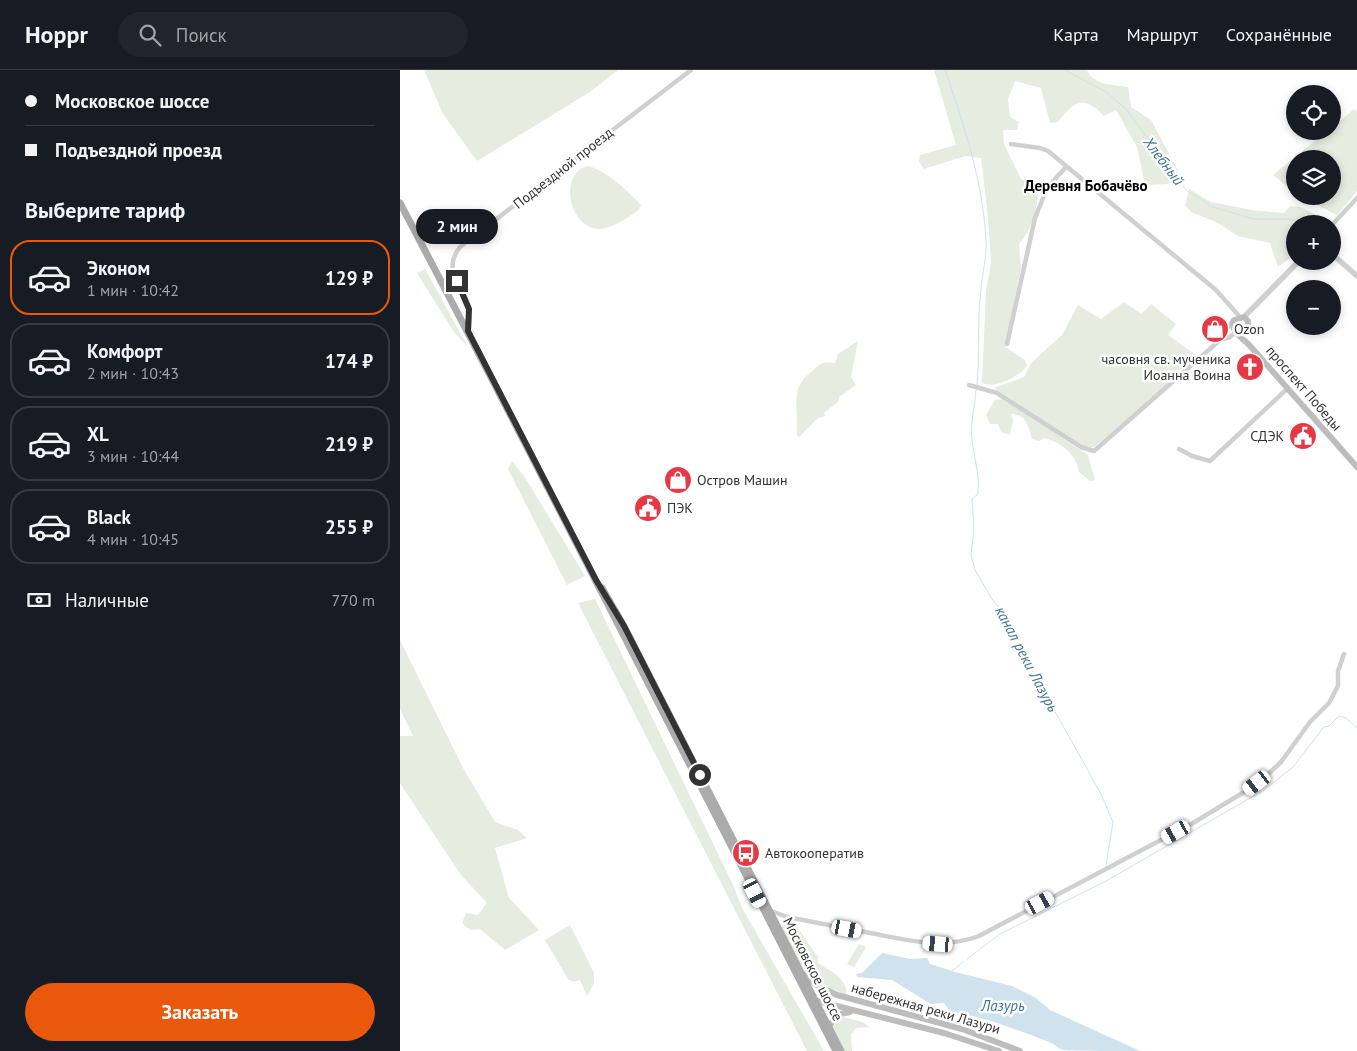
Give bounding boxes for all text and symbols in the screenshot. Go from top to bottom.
search box [118,12,468,57]
text: Hoppr [25,19,88,50]
icon: search [136,21,164,49]
text: Поиск [176,23,227,47]
text: Карта [1053,23,1099,46]
text: Маршрут [1127,23,1198,46]
text: Сохранённые [1226,23,1332,46]
map controls [1286,85,1341,335]
button: locate [1286,85,1341,140]
text: Московское шоссе [55,89,209,113]
street label: Подъездной проезд [509,123,617,213]
water label: Хлебный [1139,132,1189,189]
text: Подъездной проезд [55,138,222,162]
button: layers [1286,150,1341,205]
district label: Деревня Бобачёво [1024,176,1148,195]
text: Выберите тариф [25,196,185,224]
callout: 2 мин [416,208,498,244]
button: + [1286,215,1341,270]
text: 2 мин [436,216,478,236]
icon: car [27,255,72,300]
text: Эконом [87,256,150,280]
text: 129 ₽ [325,266,373,290]
route end [446,270,468,292]
text: 1 мин · 10:42 [87,280,179,300]
button: − [1286,280,1341,335]
shop icon: Ozon [1200,314,1230,344]
place label: Ozon [1234,320,1264,338]
icon: car [27,338,72,383]
text: Комфорт [87,339,163,363]
street label: проспект Победы [1262,342,1346,434]
text: 174 ₽ [325,349,373,373]
place label: часовня св. мученика Иоанна Воина [1101,350,1231,384]
church icon: часовня св. мученика Иоанна Воина [1235,352,1265,382]
text: 2 мин · 10:43 [87,363,179,383]
icon: car [27,421,72,466]
public building icon: СДЭК [1288,421,1318,451]
text: XL [87,422,109,446]
place label: СДЭК [1250,427,1284,445]
text: 219 ₽ [325,432,373,456]
text: 3 мин · 10:44 [87,446,179,466]
shop icon: Остров Машин [663,465,693,495]
place label: Остров Машин [697,471,788,489]
public building icon: ПЭК [633,493,663,523]
place label: ПЭК [667,499,693,517]
icon: car [27,504,72,549]
text: Black [87,505,131,529]
text: 255 ₽ [325,515,373,539]
text: 4 мин · 10:45 [87,529,179,549]
icon: cash [25,586,53,614]
text: Наличные [65,588,149,612]
text: 770 m [332,590,375,610]
water label: канал реки Лазурь [991,603,1063,715]
route start [689,764,711,786]
car [1240,768,1273,798]
car [1159,818,1192,846]
bus stop icon: Автокооператив [731,838,761,868]
place label: Автокооператив [765,844,864,862]
car [741,876,768,910]
car [1023,889,1056,917]
street label: Московское шоссе [779,914,847,1024]
car [830,919,863,939]
car [922,935,953,953]
street label: набережная реки Лазури [849,978,1003,1038]
button: Заказать [25,983,375,1041]
water label: Лазурь [980,996,1025,1015]

